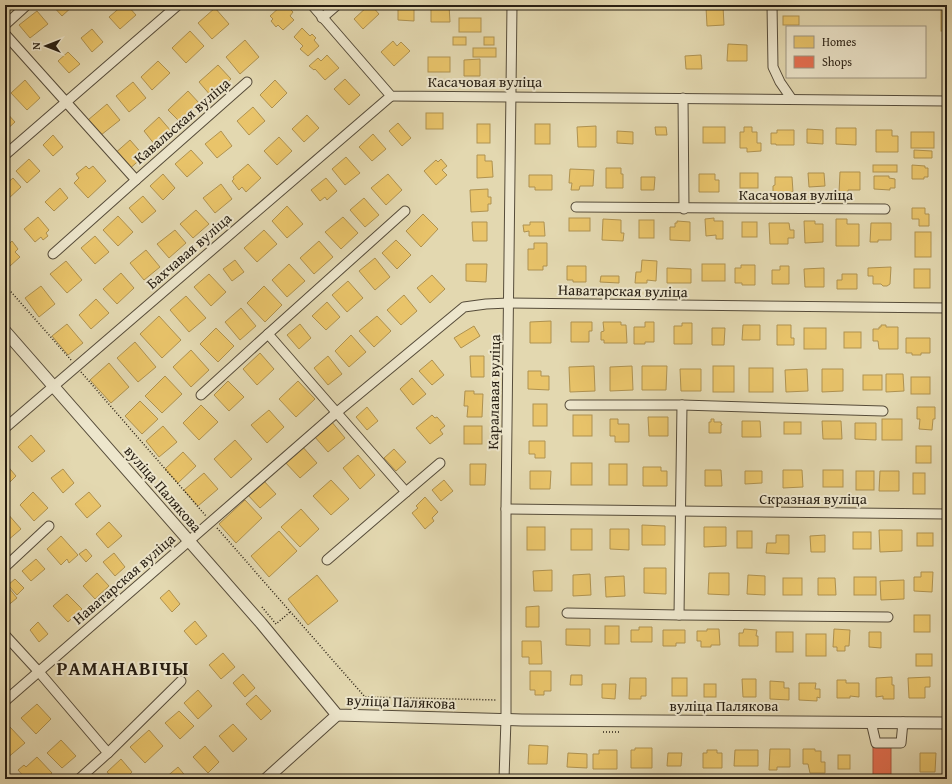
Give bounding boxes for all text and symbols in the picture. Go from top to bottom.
north arrow [26,26,66,66]
legend [786,26,926,78]
text: Homes [822,33,857,50]
text: N [28,42,44,50]
text: Shops [822,53,852,70]
street label: Касачовая вуліца [428,71,543,92]
street label: Кавальская вуліца [129,72,235,169]
street label: Касачовая вуліца [739,184,854,205]
street label: Бахчавая вуліца [141,207,237,294]
street label: Наватарская вуліца [558,279,689,302]
street label: Каралавая вуліца [482,333,505,450]
street label: вуліца Палякова [120,441,208,537]
street label: Скразная вуліца [759,488,868,509]
street label: Наватарская вуліца [68,528,180,629]
district label: РАМАНАВІЧЫ [57,654,189,682]
street label: вуліца Палякова [346,689,457,714]
street label: вуліца Палякова [669,695,779,716]

